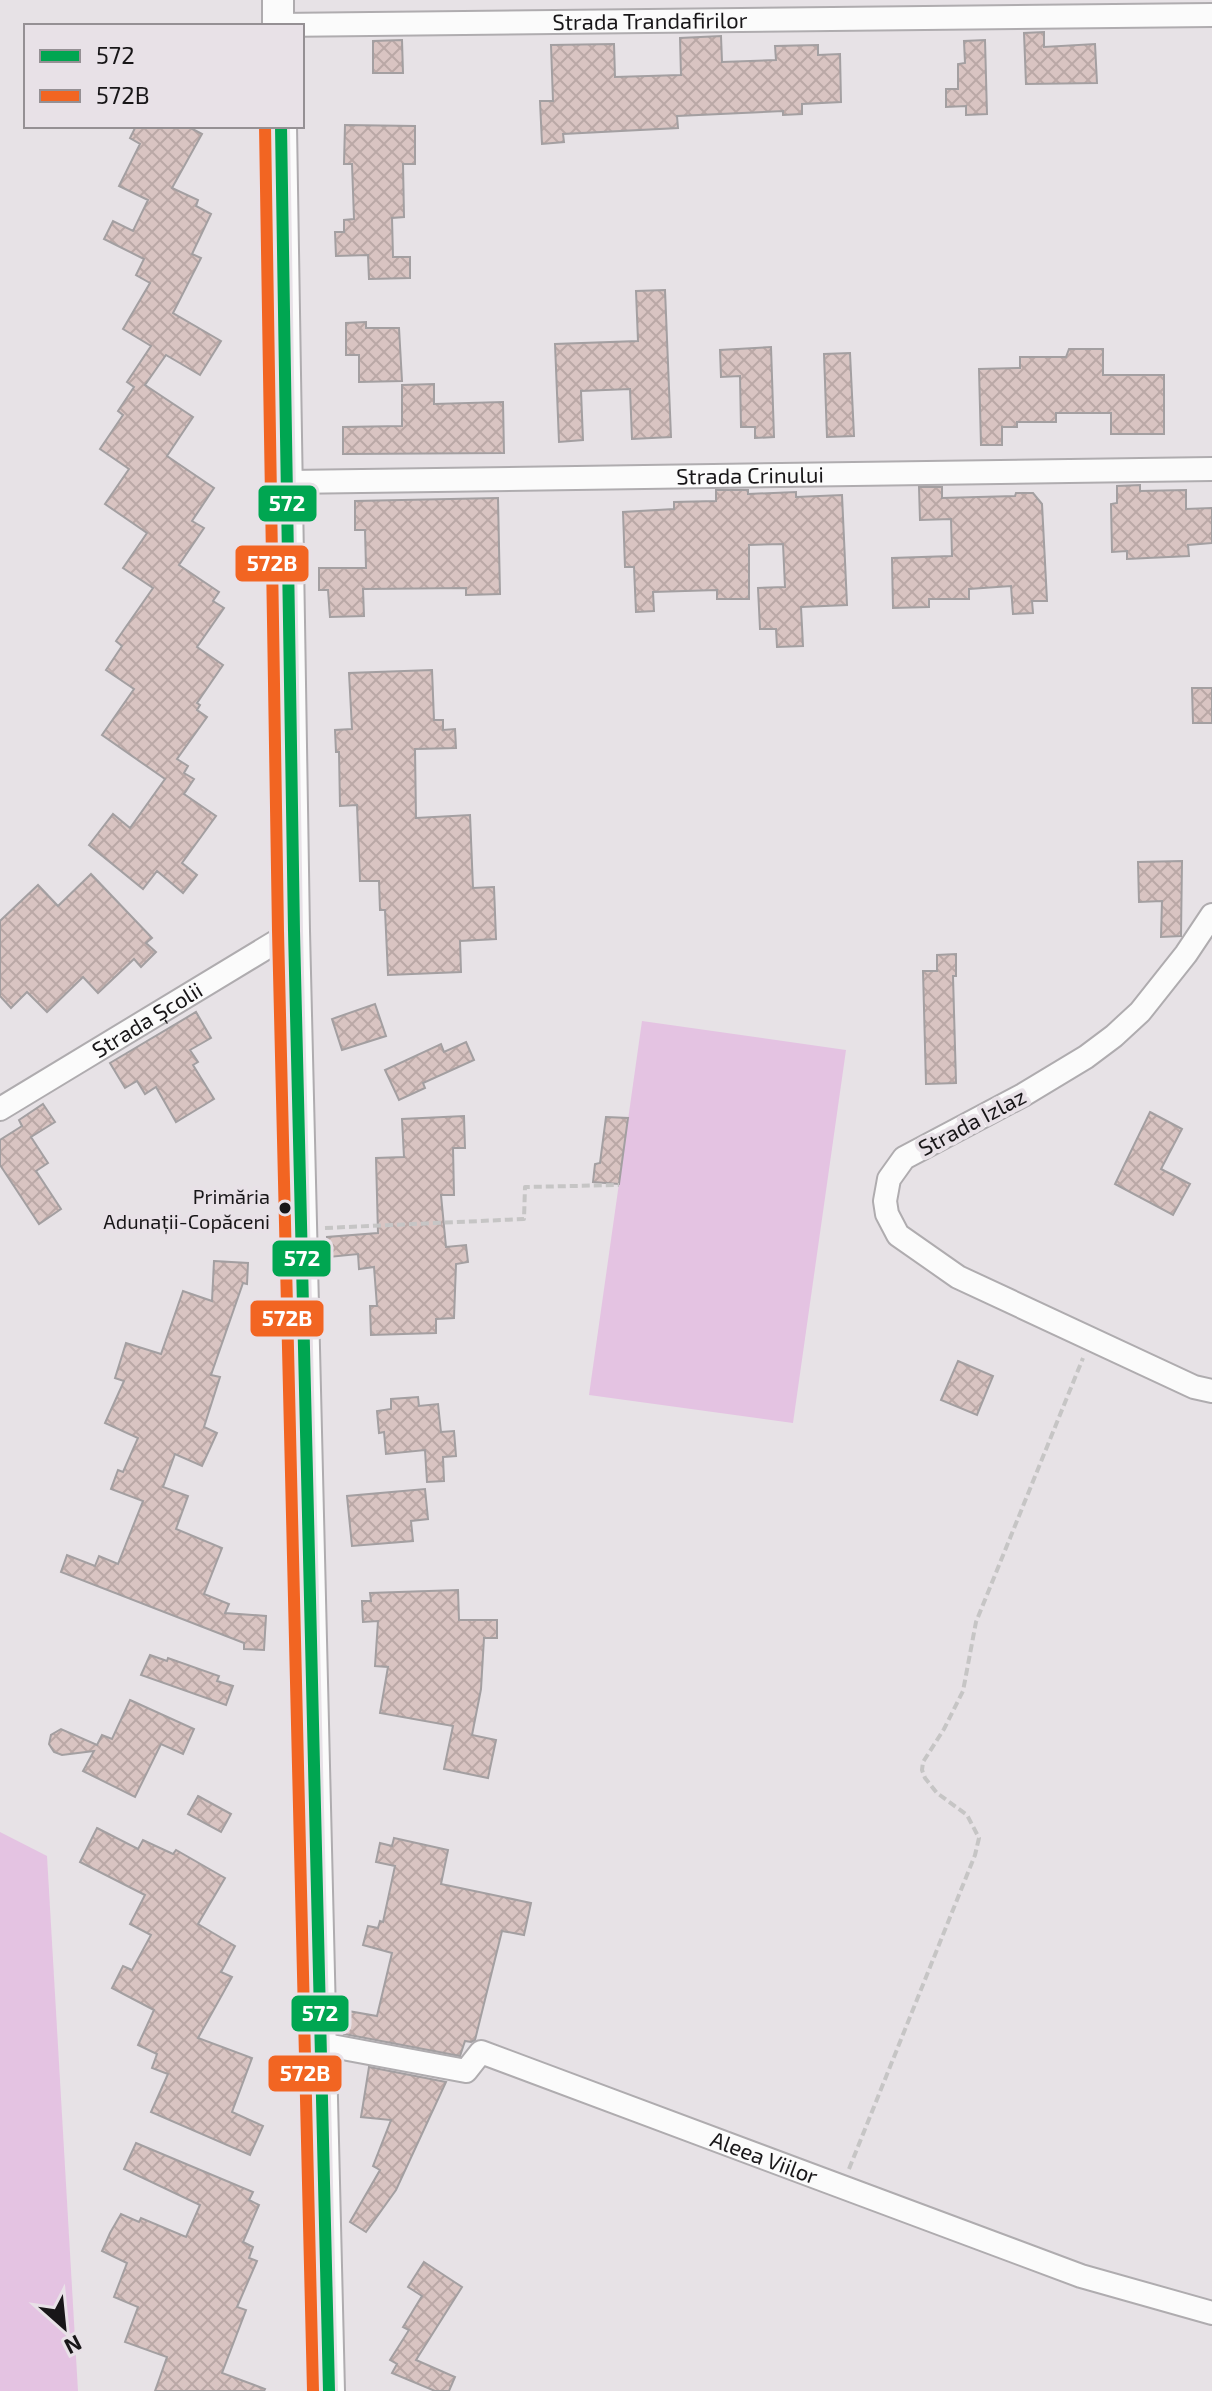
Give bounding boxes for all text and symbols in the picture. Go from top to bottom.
street label: Strada Trandafirilor [552,6,748,34]
legend [24,24,304,128]
text: 572 [96,40,135,69]
text: 572B [96,80,150,109]
street label: Strada Crinului [676,460,824,489]
line badge: 572 [257,484,318,523]
text: 572 [269,489,305,515]
line badge: 572B [234,544,310,583]
text: 572B [247,549,297,575]
street label: Strada Școlii [87,976,206,1062]
street label: Strada Izlaz [913,1082,1030,1160]
place label: Primăria Adunații-Copăceni [103,1184,270,1235]
marker: Primăria Adunații-Copăceni [277,1200,293,1216]
line badge: 572 [271,1239,332,1278]
text: 572 [284,1244,320,1270]
line badge: 572B [249,1299,325,1338]
text: 572B [262,1304,312,1330]
line badge: 572 [290,1994,350,2033]
text: 572 [302,1999,338,2025]
line badge: 572B [267,2054,343,2093]
text: 572B [280,2059,330,2085]
street label: Aleea Viilor [707,2125,822,2189]
north arrow [24,2287,104,2367]
text: N [61,2331,87,2361]

